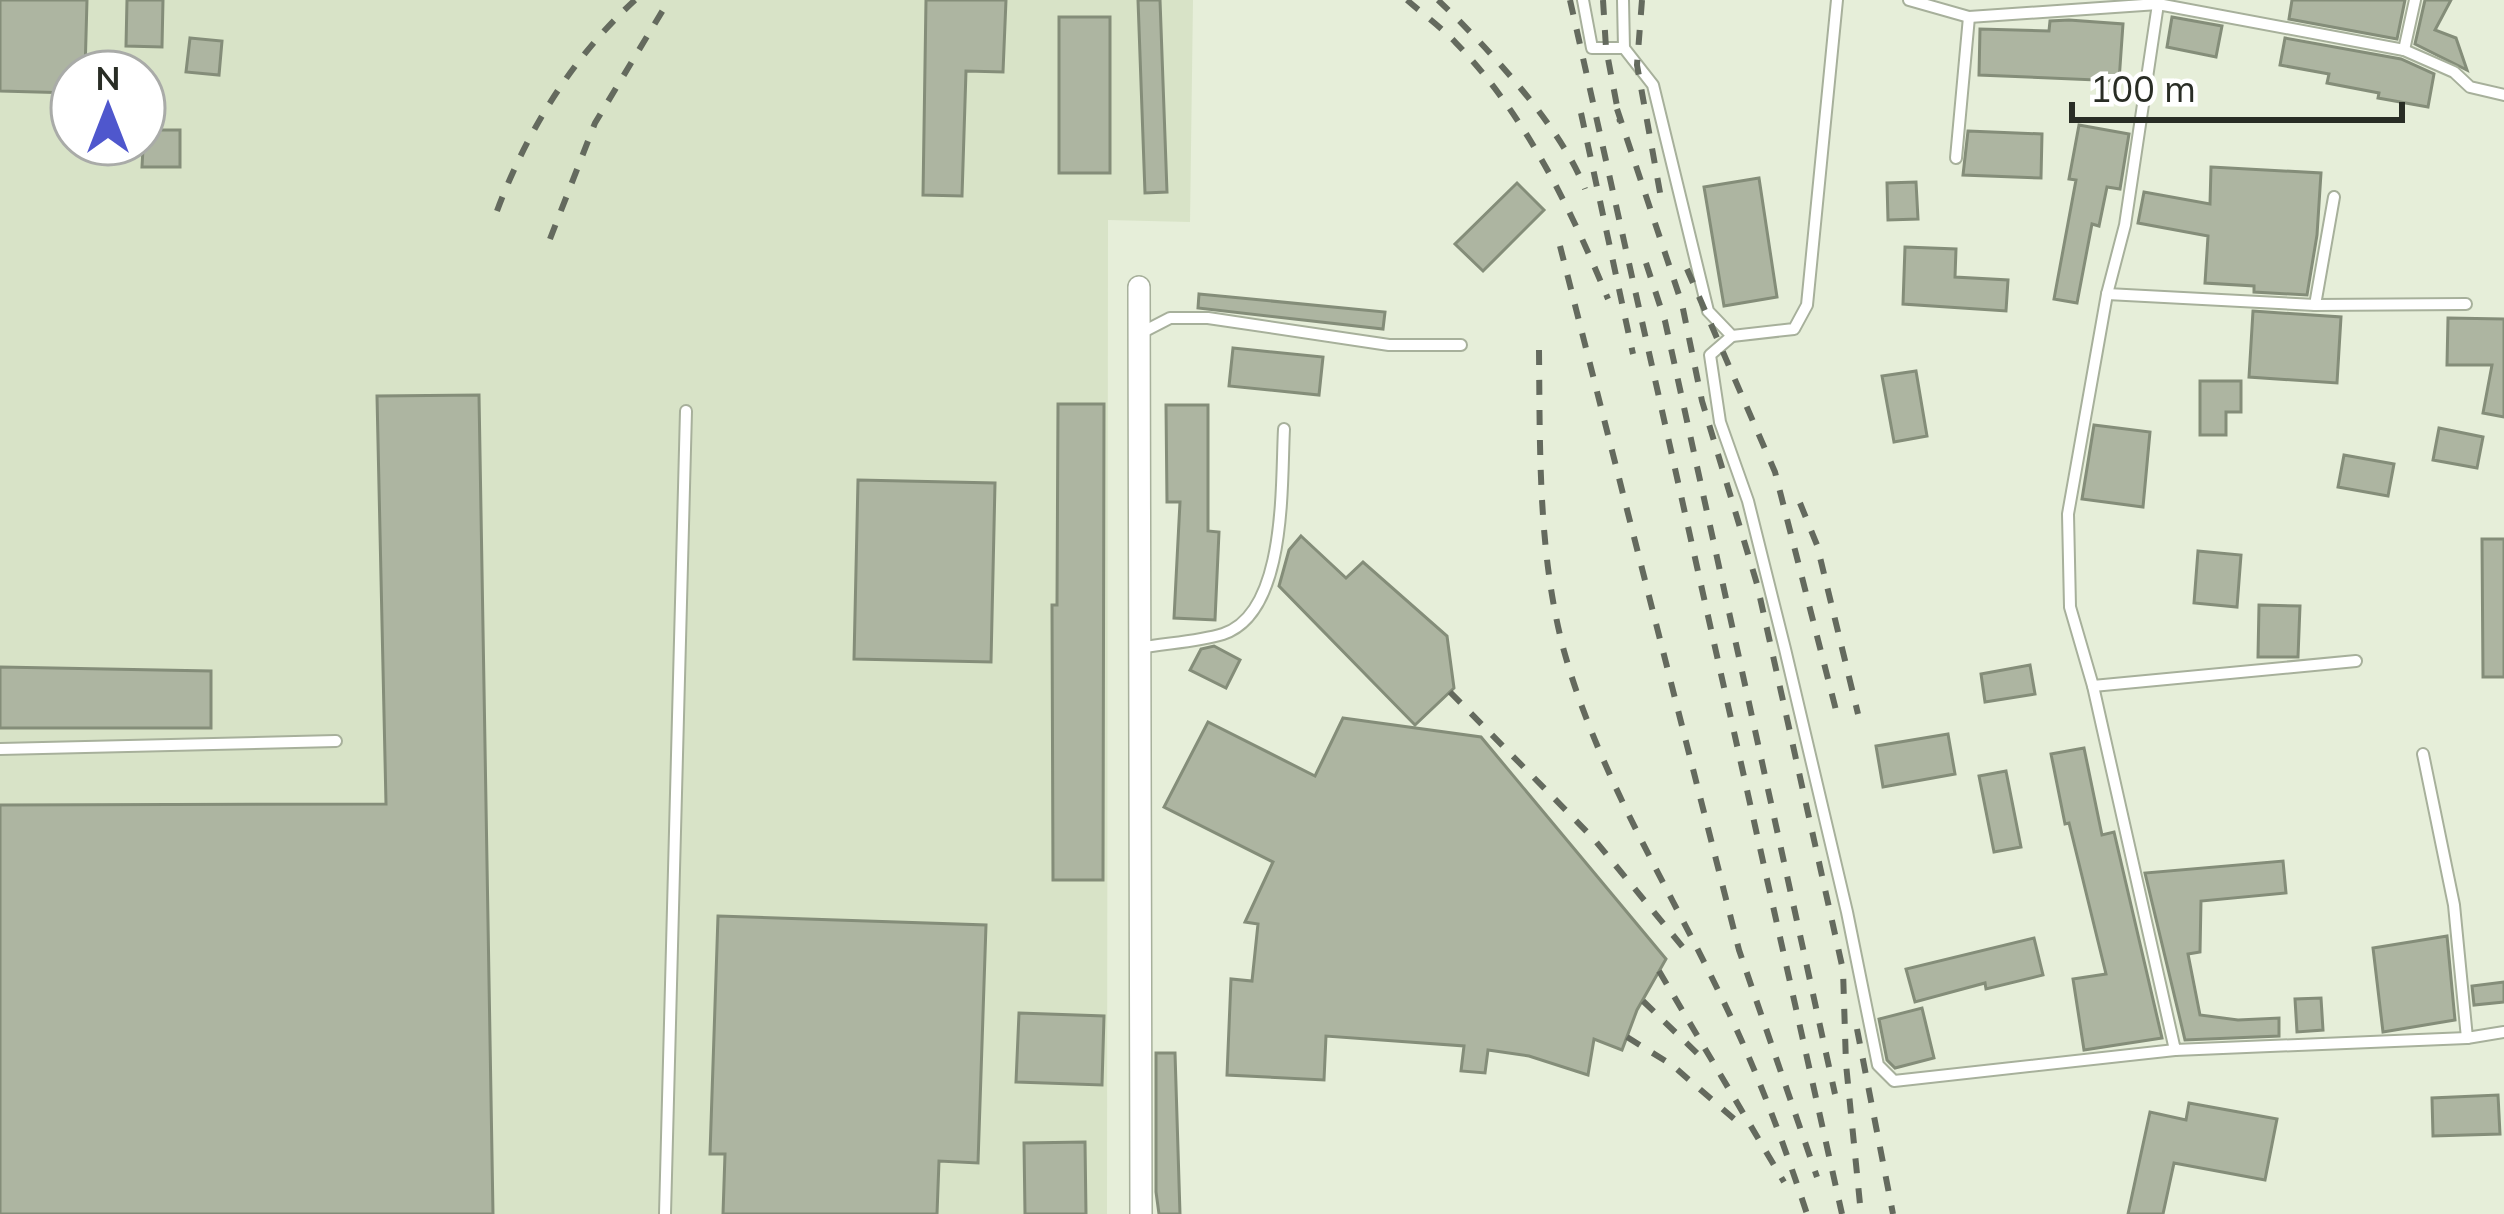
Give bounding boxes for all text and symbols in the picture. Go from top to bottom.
north arrow [48,48,168,168]
scale bar [2072,48,2402,122]
text: N [96,57,120,98]
text: 100 m [2090,66,2196,111]

